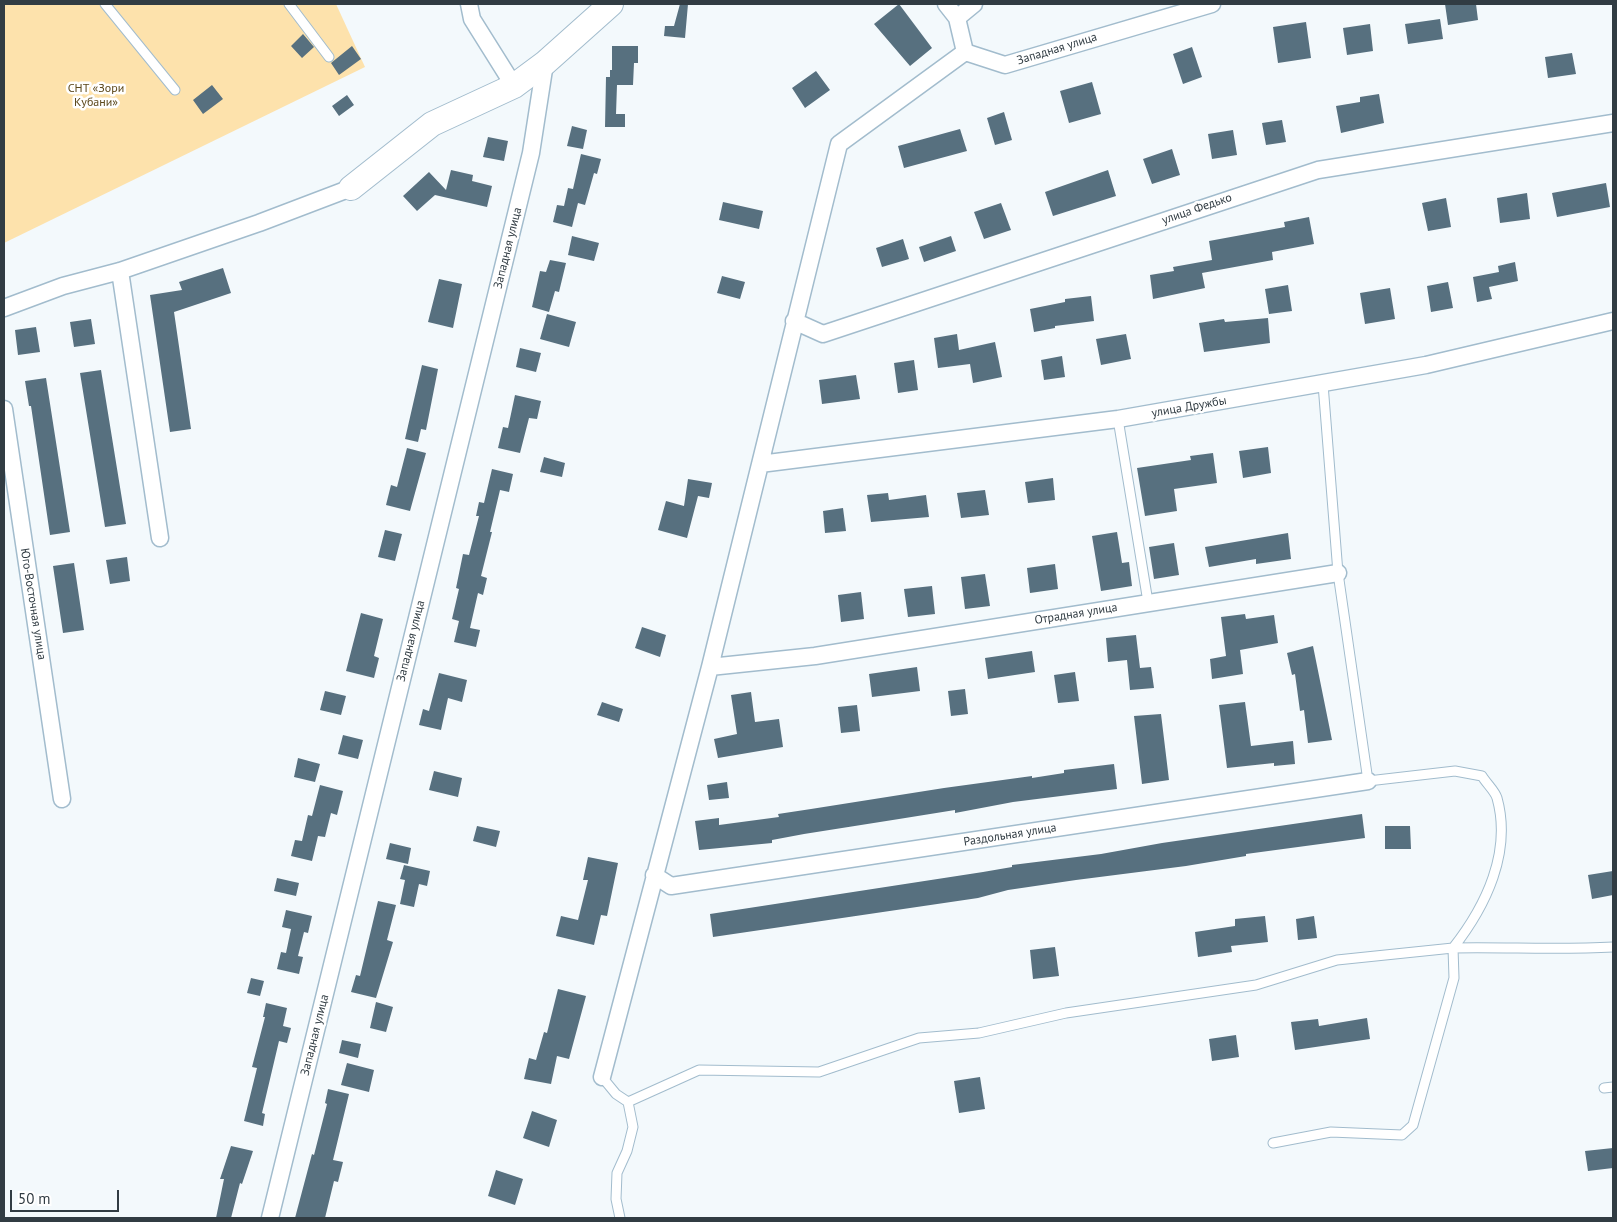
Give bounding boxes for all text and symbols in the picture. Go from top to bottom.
street label: Западная улица [1015,30,1099,68]
park label: СНТ «Зори Кубани» [68,82,124,110]
street label: улица Федько [1160,190,1234,228]
street label: Западная улица [491,206,525,290]
street label: улица Дружбы [1150,393,1228,421]
street label: Юго-Восточная улица [17,547,49,661]
street label: Западная улица [394,599,428,683]
street label: Отрадная улица [1033,600,1119,628]
street label: Раздольная улица [963,821,1057,849]
street label: Западная улица [298,993,332,1077]
scale bar [12,1180,121,1212]
text: 50 m [18,1189,51,1208]

